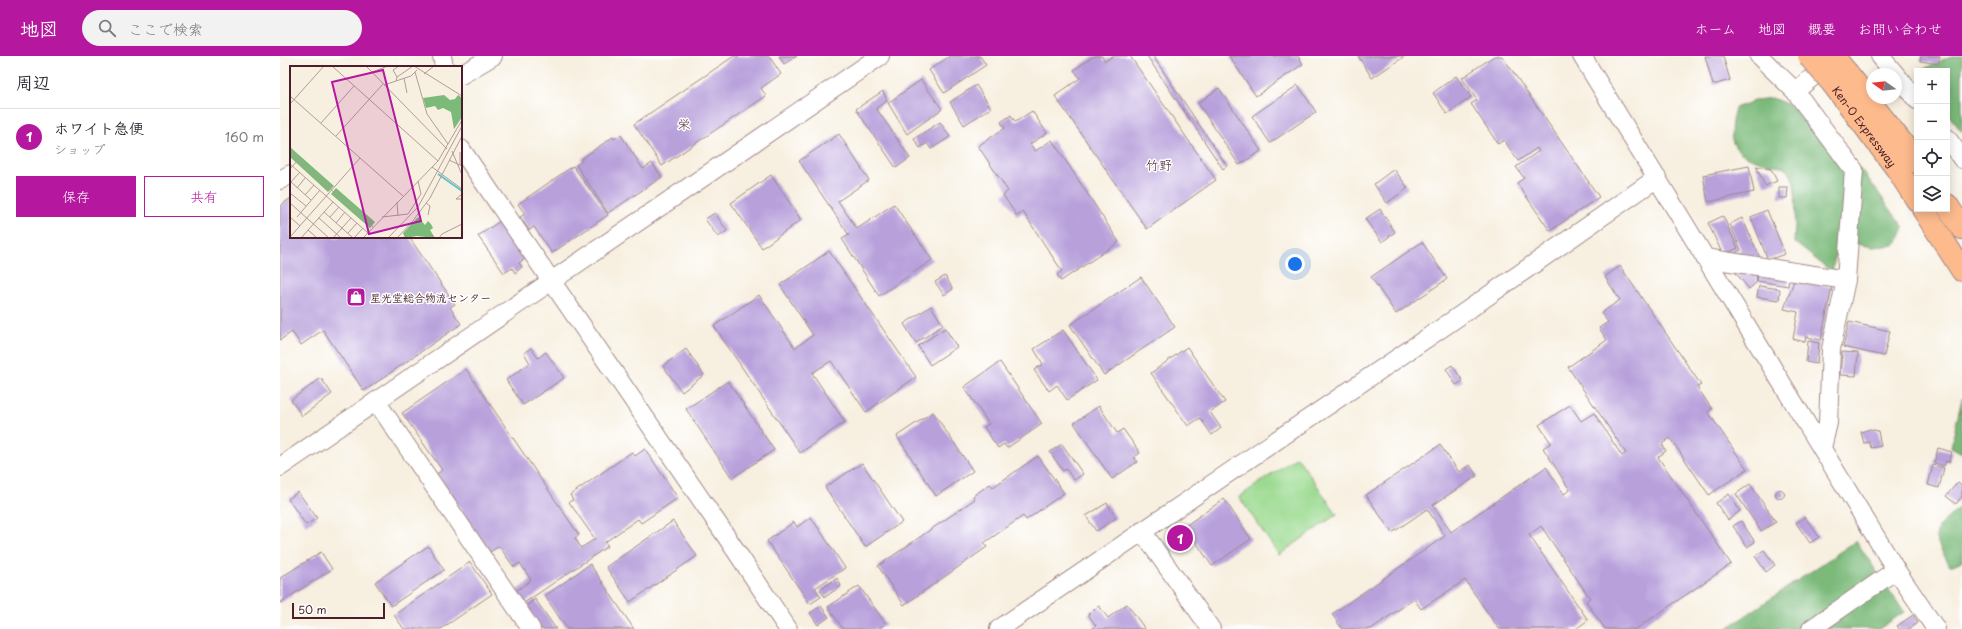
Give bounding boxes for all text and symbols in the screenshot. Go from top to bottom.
search box [82,10,362,46]
text: 地図 [20,14,58,42]
icon: search [96,17,118,39]
text: ここで検索 [128,17,203,40]
text: ホーム [1695,18,1736,39]
text: 地図 [1758,18,1786,39]
text: 概要 [1808,18,1836,39]
text: お問い合わせ [1858,18,1942,39]
inset map [290,66,462,238]
north arrow [1866,68,1902,104]
map controls [1914,68,1950,212]
button: + [1914,68,1950,104]
text: 周辺 [16,69,50,95]
street label: Ken-O Expressway [1829,82,1901,170]
button: − [1914,104,1950,140]
district label: 栄 [677,114,691,133]
text: ホワイト急便 [54,116,144,139]
text: 1 [26,127,32,146]
text: 160 m [225,127,264,146]
text: ショップ [54,139,105,158]
button: locate [1914,140,1950,176]
district label: 竹野 [1146,155,1172,174]
button: 保存 [16,176,136,217]
button: 共有 [144,176,264,217]
button: layers [1914,176,1950,212]
your location [1285,254,1305,274]
shop icon: 星光堂総合物流センター [345,286,367,308]
place label: 星光堂総合物流センター [370,289,491,306]
pin: 1 [1167,523,1193,553]
scale bar [292,601,385,620]
text: 50 m [298,601,327,618]

